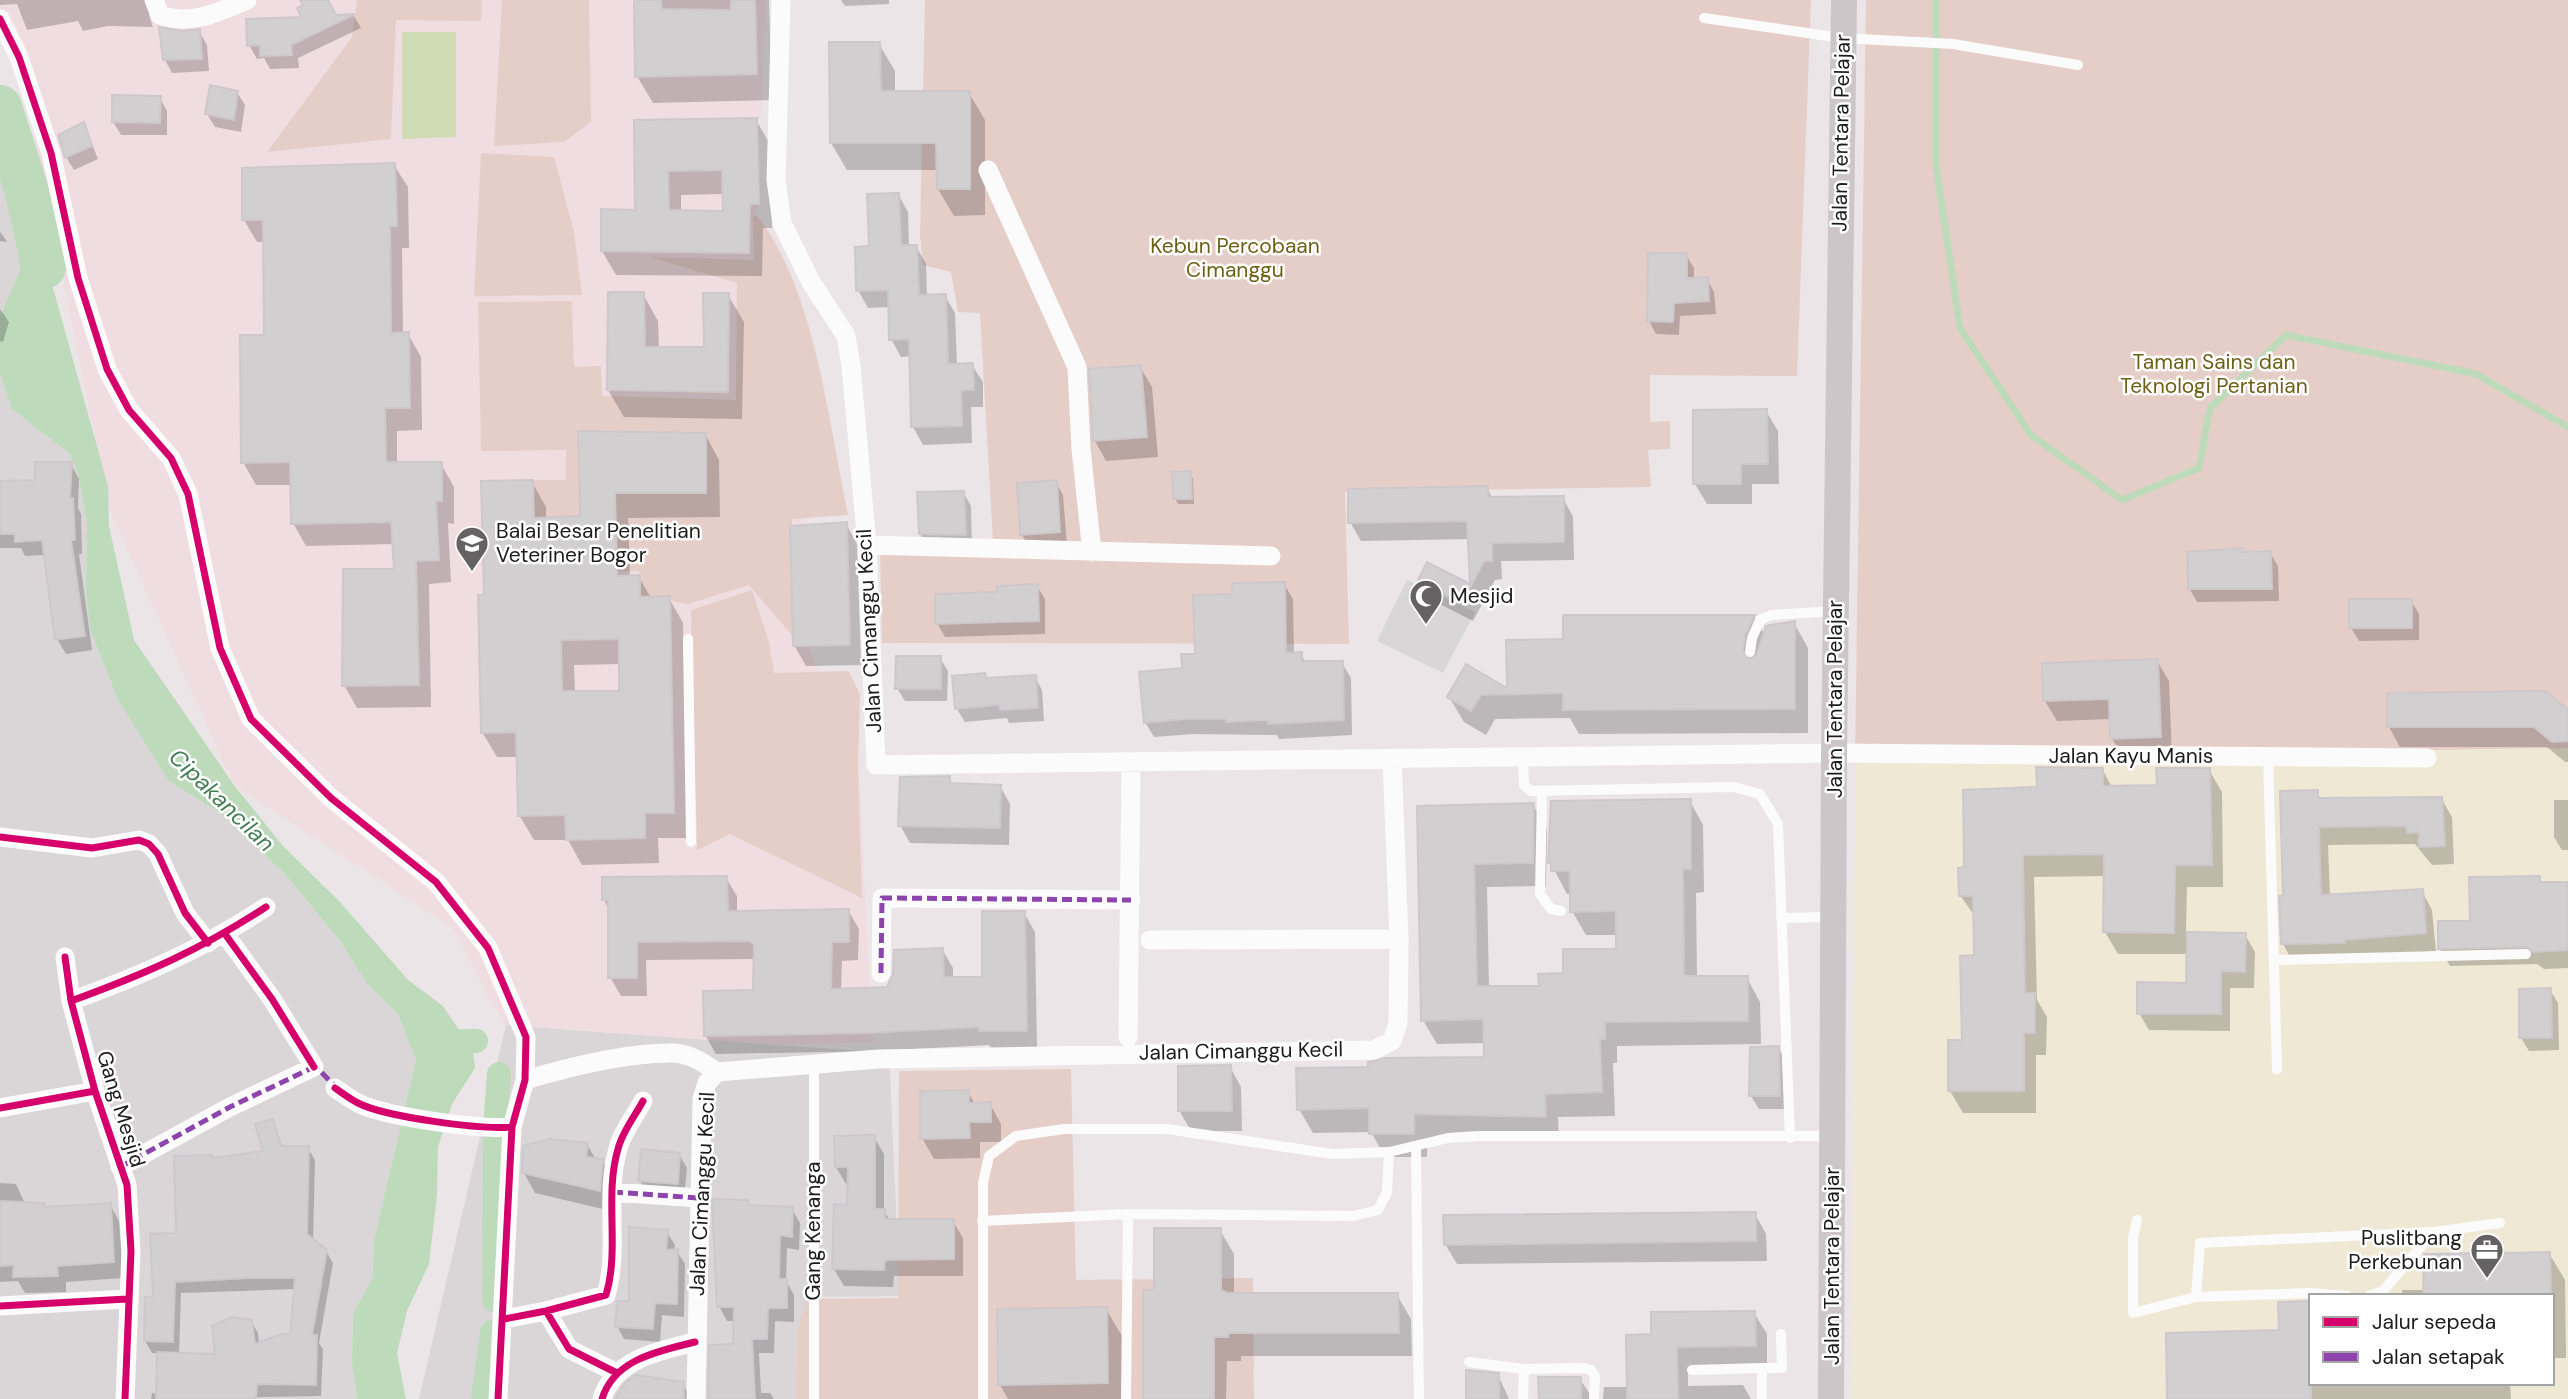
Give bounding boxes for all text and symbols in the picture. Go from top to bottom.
street label: Jalan Tentara Pelajar [1825,34,1857,232]
park label: Kebun Percobaan Cimanggu [1150,232,1320,284]
park label: Taman Sains dan Teknologi Pertanian [2120,348,2308,400]
place label: Balai Besar Penelitian Veteriner Bogor [496,517,701,569]
school or university icon: Balai Besar Penelitian Veteriner Bogor [453,524,491,573]
street label: Jalan Cimanggu Kecil [850,528,888,734]
mosque icon: Mesjid [1407,577,1445,626]
place label: Mesjid [1450,582,1513,610]
street label: Jalan Tentara Pelajar [1821,600,1849,798]
water label: Cipakancilan [163,742,281,858]
street label: Jalan Kayu Manis [2049,742,2213,770]
street label: Jalan Cimanggu Kecil [1139,1035,1343,1067]
street label: Gang Mesjid [90,1047,152,1171]
street label: Jalan Cimanggu Kecil [683,1091,721,1297]
street label: Gang Kenanga [799,1162,827,1300]
street label: Jalan Tentara Pelajar [1818,1167,1846,1365]
place label: Puslitbang Perkebunan [2348,1224,2462,1276]
office icon: Puslitbang Perkebunan [2468,1231,2506,1280]
legend [2309,1294,2554,1385]
text: Jalur sepeda [2372,1308,2496,1336]
text: Jalan setapak [2372,1343,2505,1371]

